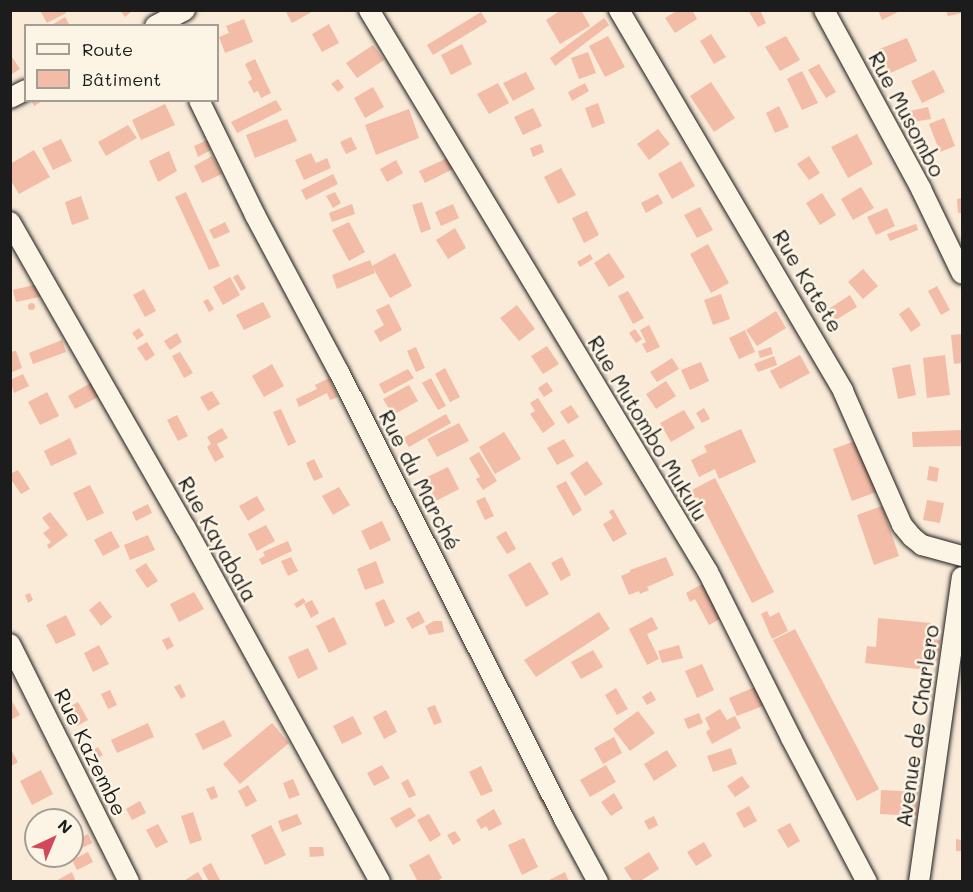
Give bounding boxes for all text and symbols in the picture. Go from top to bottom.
legend [24,24,219,102]
text: Route [82,37,133,61]
street label: Rue Musombo [863,47,951,181]
text: Bâtiment [82,67,161,91]
street label: Rue Katete [768,225,848,337]
street label: Rue Mutombo Mukulu [583,331,713,525]
street label: Rue du Marché [374,406,466,554]
street label: Rue Kayabala [173,472,263,606]
street label: Avenue de Charlero [890,623,944,829]
street label: Rue Kazembe [49,684,133,820]
north arrow [24,808,84,868]
text: N [54,814,77,838]

